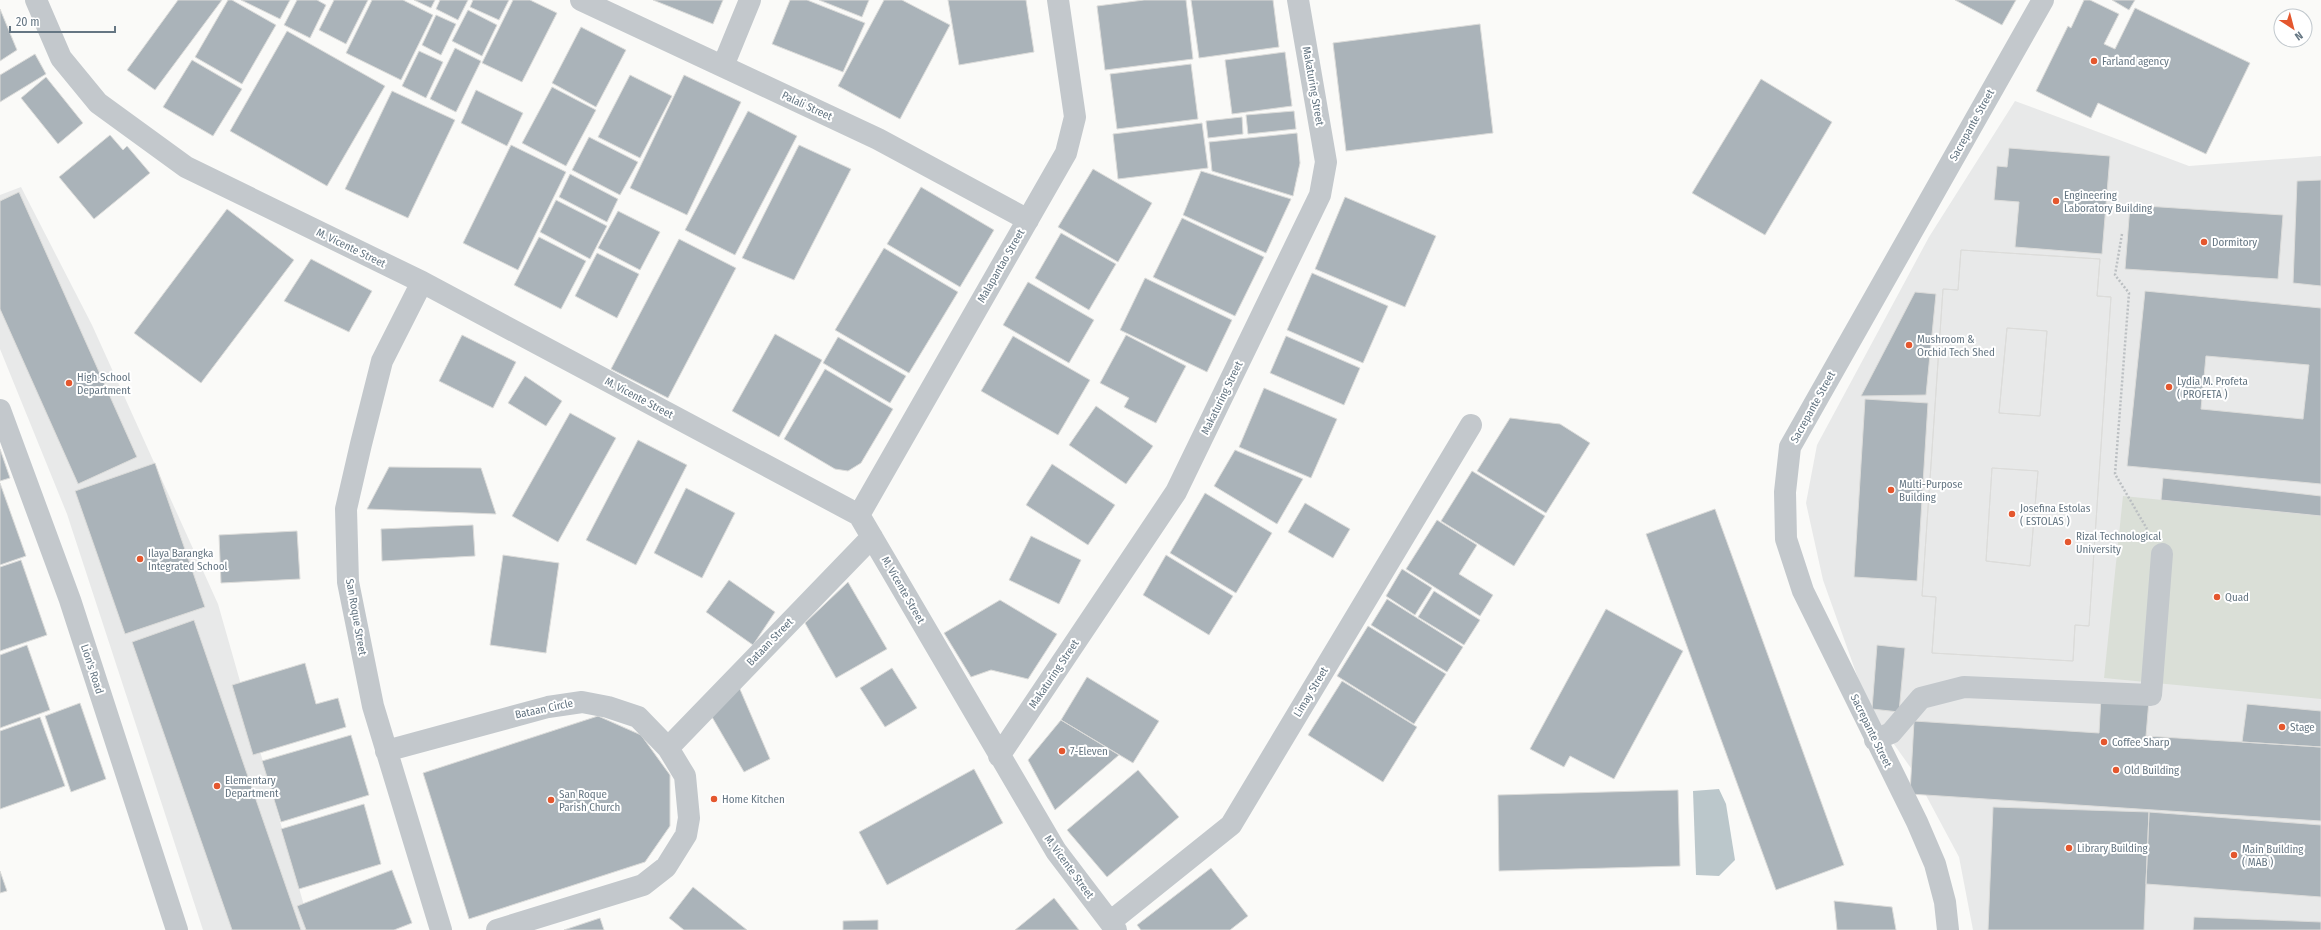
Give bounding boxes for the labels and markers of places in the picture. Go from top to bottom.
place label: Farland agency [2102,55,2169,68]
marker: Farland agency [2089,56,2099,66]
place label: Engineering Laboratory Building [2064,189,2153,215]
marker: Engineering Laboratory Building [2051,196,2061,206]
place label: Dormitory [2212,236,2257,249]
marker: Dormitory [2199,237,2209,247]
place label: Mushroom & Orchid Tech Shed [1917,333,1995,359]
marker: Mushroom & Orchid Tech Shed [1904,340,1914,350]
place label: High School Department [77,371,131,397]
place label: Lydia M. Profeta ( PROFETA ) [2177,375,2248,401]
marker: High School Department [64,378,74,388]
marker: Lydia M. Profeta ( PROFETA ) [2164,382,2174,392]
place label: Multi-Purpose Building [1899,478,1963,504]
marker: Multi-Purpose Building [1886,485,1896,495]
place label: Josefina Estolas ( ESTOLAS ) [2020,502,2091,528]
marker: Josefina Estolas ( ESTOLAS ) [2007,509,2017,519]
place label: Rizal Technological University [2076,530,2161,556]
marker: Rizal Technological University [2063,537,2073,547]
place label: Ilaya Barangka Integrated School [148,547,227,573]
marker: Ilaya Barangka Integrated School [135,554,145,564]
place label: Quad [2225,591,2249,604]
marker: Quad [2212,592,2222,602]
place label: Stage [2290,721,2315,734]
marker: Stage [2277,722,2287,732]
place label: Coffee Sharp [2112,736,2170,749]
marker: Coffee Sharp [2099,737,2109,747]
place label: 7-Eleven [1070,745,1108,758]
marker: 7-Eleven [1057,746,1067,756]
place label: Old Building [2124,764,2180,777]
marker: Old Building [2111,765,2121,775]
place label: Elementary Department [225,774,279,800]
marker: Elementary Department [212,781,222,791]
place label: San Roque Parish Church [559,788,620,814]
place label: Home Kitchen [722,793,785,806]
marker: Home Kitchen [709,794,719,804]
marker: San Roque Parish Church [546,795,556,805]
place label: Library Building [2077,842,2149,855]
marker: Library Building [2064,843,2074,853]
place label: Main Building ( MAB ) [2242,843,2304,869]
marker: Main Building ( MAB ) [2229,850,2239,860]

